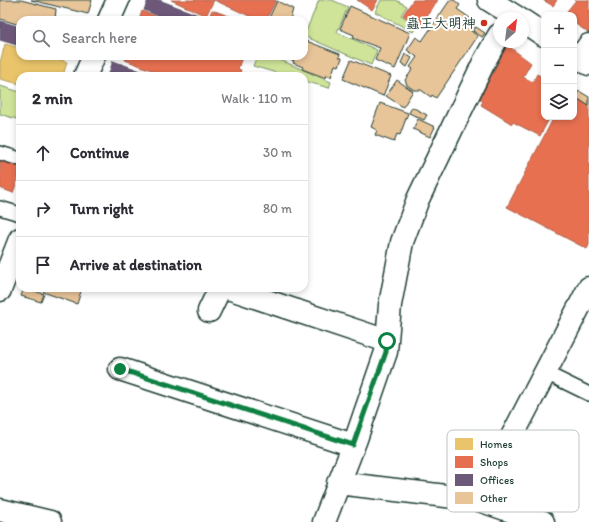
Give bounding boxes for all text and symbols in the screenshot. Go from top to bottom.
north arrow [493,12,529,48]
map controls [541,12,577,120]
button: + [541,12,577,48]
place label: 蟲王大明神 [406,15,476,32]
search box [16,16,308,60]
marker: 蟲王大明神 [479,18,489,28]
icon: search [30,27,52,49]
text: Search here [62,29,137,47]
button: − [541,48,577,84]
button: layers [541,84,577,120]
text: 2 min [32,88,72,108]
text: Walk · 110 m [221,91,292,106]
icon: ahead [32,142,54,164]
text: Continue [70,144,129,162]
text: 30 m [263,145,292,160]
icon: right [32,198,54,220]
text: Turn right [70,200,134,218]
text: 80 m [263,201,292,216]
icon: arrive [32,254,54,276]
text: Arrive at destination [70,256,202,274]
route start [378,332,396,350]
route end [111,360,129,378]
legend [447,430,579,512]
text: Homes [480,438,513,451]
text: Shops [480,456,508,469]
text: Offices [480,474,514,487]
text: Other [480,492,508,505]

